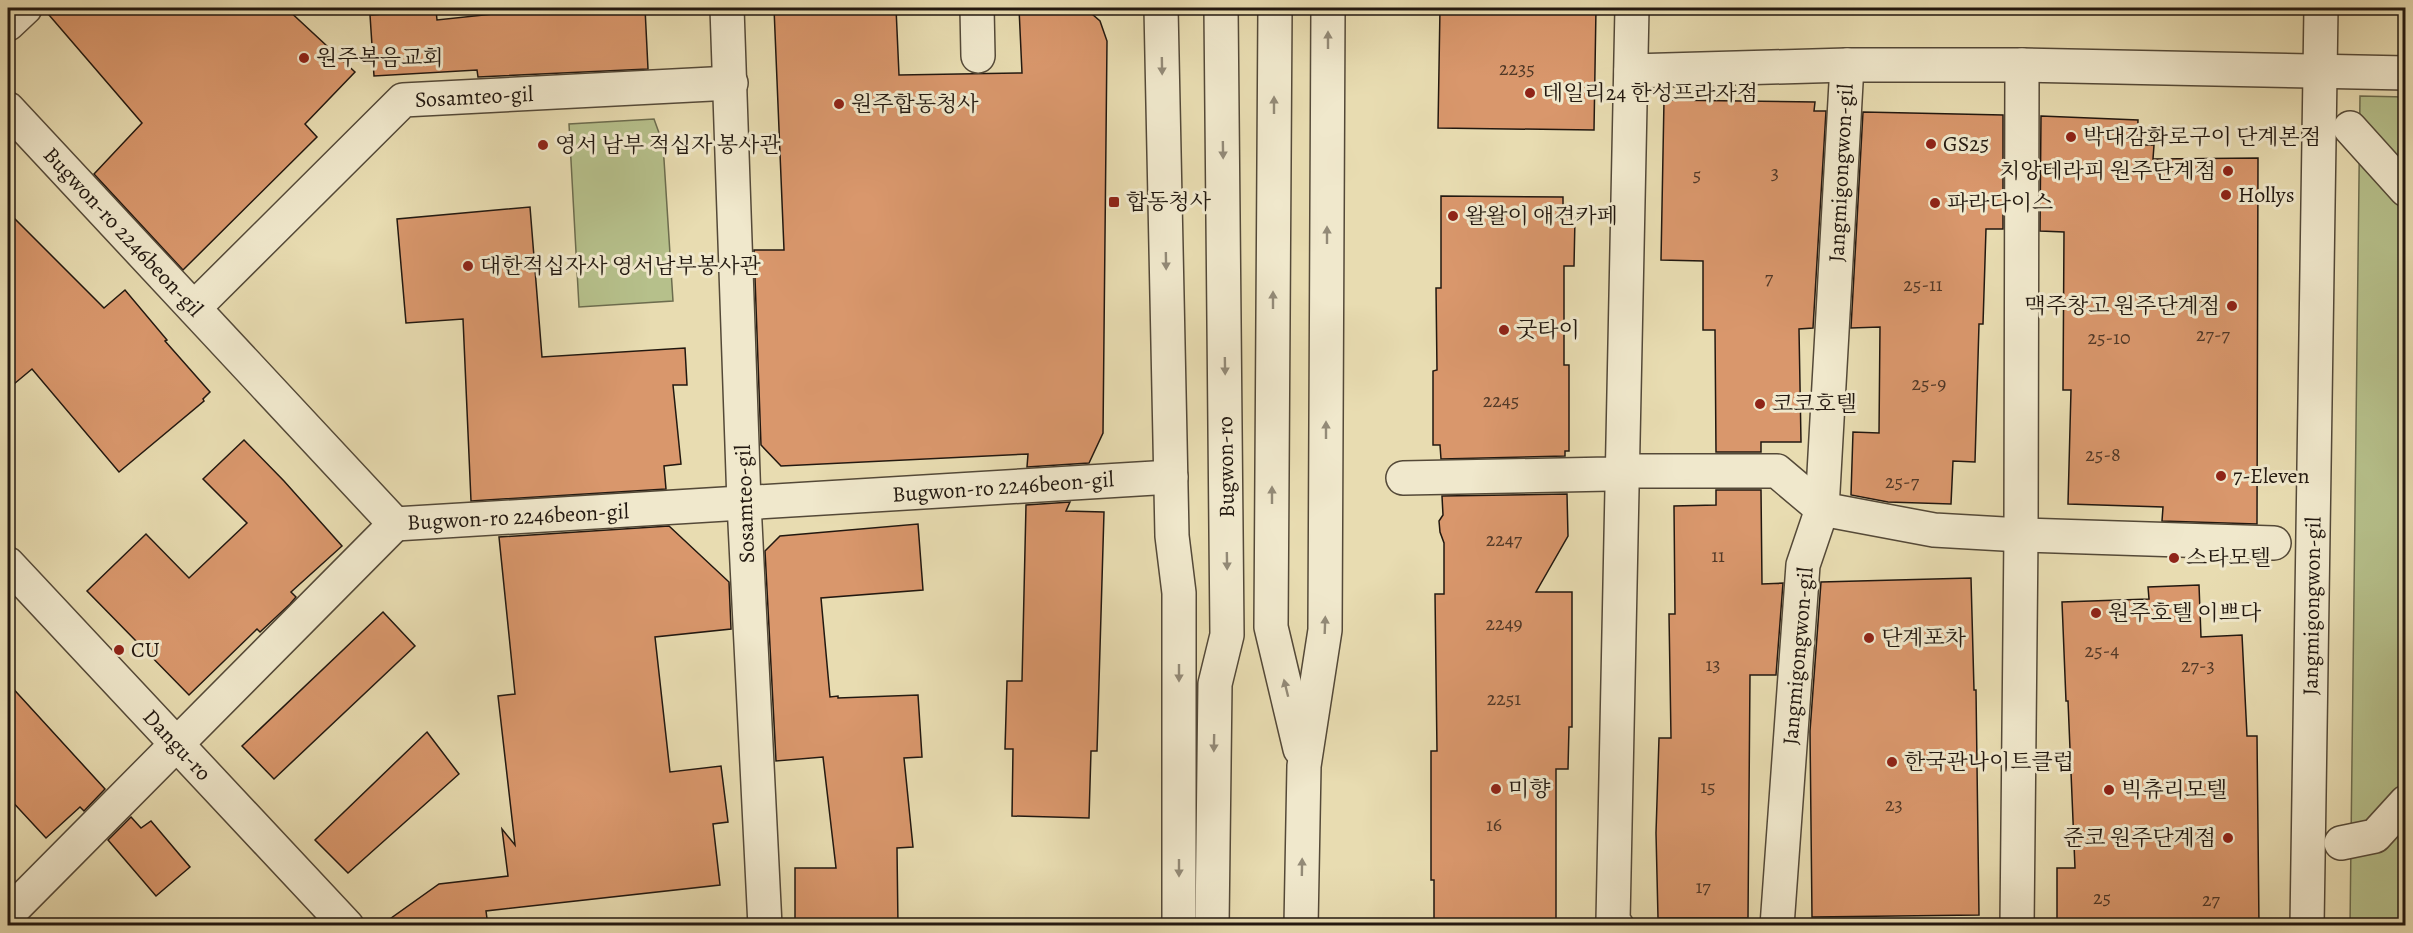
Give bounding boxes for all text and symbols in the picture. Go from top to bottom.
one-way arrow [1323,30,1333,49]
place label: 원주복음교회 [316,43,444,73]
marker: 원주복음교회 [297,51,311,65]
house number: 2235 [1499,55,1535,82]
one-way arrow [1157,56,1167,75]
place label: 데일리24 한성프라자점 [1542,78,1758,108]
street label: Sosamteo-gil [414,79,534,115]
street label: Jangmigongwon-gil [1821,83,1861,263]
marker: 데일리24 한성프라자점 [1523,86,1537,100]
place label: 원주합동청사 [851,89,979,119]
one-way arrow [1269,96,1279,115]
marker: 원주합동청사 [832,97,846,111]
place label: 박대감화로구이 단계본점 [2083,122,2321,152]
place label: GS25 [1943,129,1989,159]
place label: 영서 남부 적십자 봉사관 [555,130,781,160]
marker: 박대감화로구이 단계본점 [2064,130,2078,144]
marker: GS25 [1924,137,1938,151]
marker: 영서 남부 적십자 봉사관 [536,138,550,152]
one-way arrow [1218,140,1228,159]
street label: Bugwon-ro 2246beon-gil [36,141,210,323]
place label: 치앙테라피 원주단계점 [1999,156,2216,186]
house number: 3 [1771,159,1779,186]
house number: 5 [1693,161,1701,188]
marker: 치앙테라피 원주단계점 [2221,164,2235,178]
place label: Hollys [2238,180,2295,210]
place label: 합동청사 [1126,187,1212,217]
place label: 파라다이스 [1947,188,2053,218]
marker: Hollys [2219,188,2233,202]
marker: 합동청사 [1107,195,1121,209]
marker: 파라다이스 [1928,196,1942,210]
place label: 왈왈이 애견카페 [1465,201,1618,231]
marker: 왈왈이 애견카페 [1446,209,1460,223]
one-way arrow [1322,225,1332,244]
place label: 대한적십자사 영서남부봉사관 [480,251,761,281]
one-way arrow [1161,251,1171,270]
marker: 대한적십자사 영서남부봉사관 [461,259,475,273]
house number: 7 [1765,264,1774,291]
house number: 25-11 [1903,271,1943,298]
one-way arrow [1268,291,1278,310]
place label: 맥주창고 원주단계점 [2024,291,2220,321]
marker: 맥주창고 원주단계점 [2225,299,2239,313]
place label: 굿타이 [1516,315,1580,345]
house number: 27-7 [2196,321,2231,348]
marker: 굿타이 [1497,323,1511,337]
house number: 25-10 [2087,324,2131,351]
one-way arrow [1220,356,1230,375]
house number: 25-9 [1912,370,1946,397]
house number: 2245 [1483,387,1519,414]
place label: 코코호텔 [1772,389,1857,419]
marker: 코코호텔 [1753,397,1767,411]
street label: Bugwon-ro [1210,416,1242,518]
one-way arrow [1321,420,1331,439]
house number: 25-8 [2085,441,2121,468]
street label: Sosamteo-gil [728,444,762,564]
place label: 7-Eleven [2233,461,2310,491]
street label: Bugwon-ro 2246beon-gil [891,464,1115,510]
house number: 25-7 [1885,468,1920,495]
marker: 7-Eleven [2214,469,2228,483]
one-way arrow [1267,486,1277,505]
street label: Bugwon-ro 2246beon-gil [406,496,630,538]
street label: Jangmigongwon-gil [2295,516,2329,696]
house number: 2247 [1486,526,1523,553]
house number: 11 [1711,542,1725,569]
place label: 스타모텔 [2186,543,2271,573]
one-way arrow [1222,551,1231,570]
marker: 스타모텔 [2167,551,2181,565]
street label: Jangmigongwon-gil [1775,566,1821,746]
place label: 원주호텔 이쁘다 [2108,598,2262,628]
marker: 원주호텔 이쁘다 [2089,606,2103,620]
house number: 2249 [1485,610,1523,637]
one-way arrow [1320,615,1329,634]
place label: 단계포차 [1881,623,1967,653]
marker: 단계포차 [1862,631,1876,645]
place label: CU [131,635,160,665]
house number: 25-4 [2085,637,2119,664]
marker: CU [112,643,126,657]
house number: 13 [1705,651,1721,678]
house number: 27-3 [2181,652,2215,679]
one-way arrow [1174,663,1184,682]
one-way arrow [1280,679,1290,697]
house number: 2251 [1487,685,1521,712]
street label: Dangu-ro [136,703,218,788]
one-way arrow [1209,733,1219,752]
place label: 한국관나이트클럽 [1904,747,2074,777]
marker: 한국관나이트클럽 [1885,755,1899,769]
house number: 15 [1700,773,1716,800]
place label: 미향 [1508,774,1551,804]
place label: 빅츄리모텔 [2121,775,2227,805]
marker: 미향 [1489,782,1503,796]
marker: 빅츄리모텔 [2102,783,2116,797]
house number: 23 [1885,791,1903,818]
house number: 16 [1486,811,1502,838]
place label: 준코 원주단계점 [2063,823,2216,853]
marker: 준코 원주단계점 [2221,831,2235,845]
one-way arrow [1174,858,1184,877]
one-way arrow [1297,858,1307,877]
house number: 17 [1695,873,1711,900]
house number: 25 [2093,884,2111,911]
house number: 27 [2202,886,2221,913]

